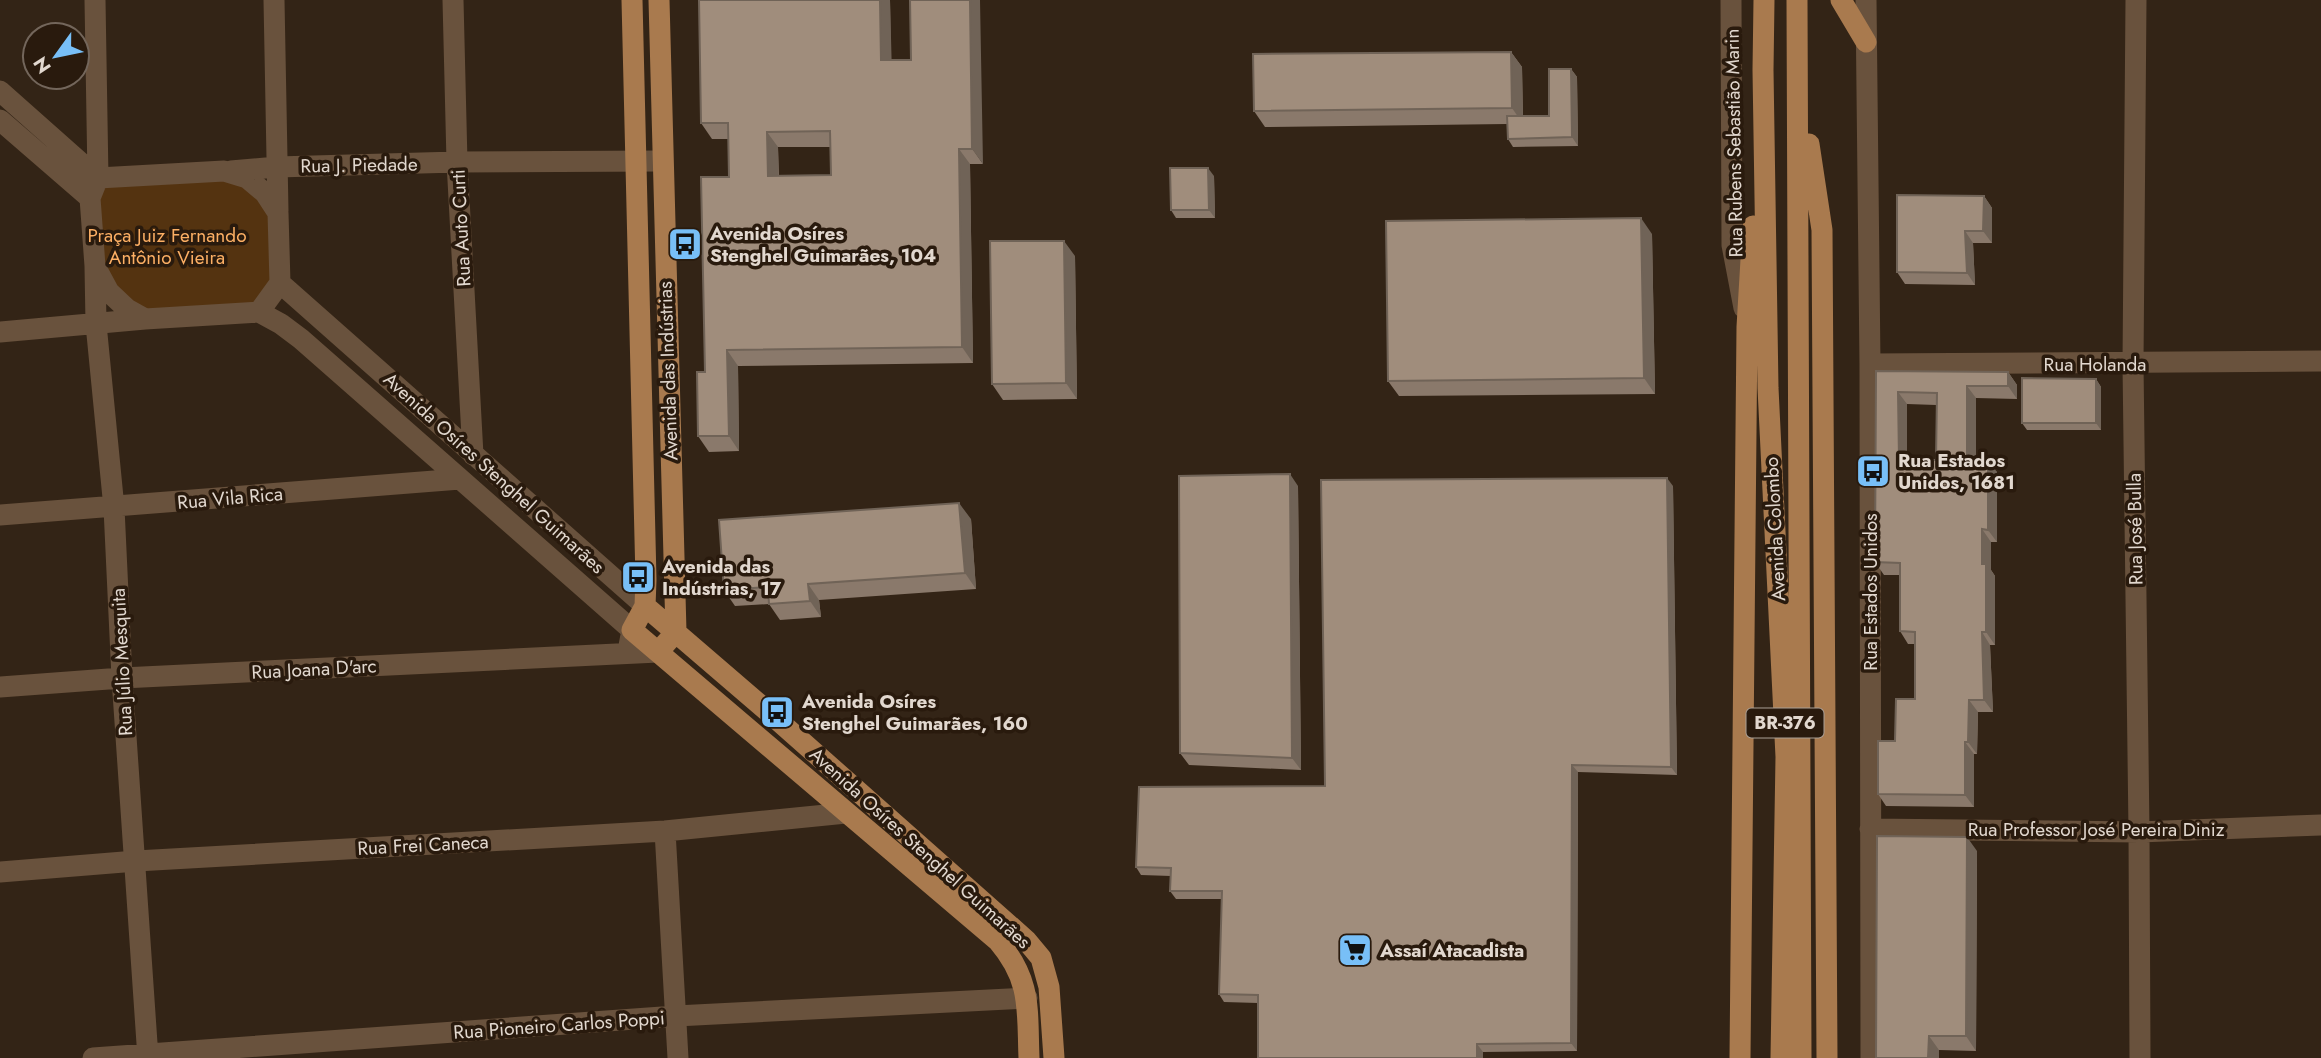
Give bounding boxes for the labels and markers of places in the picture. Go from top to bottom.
place label: Avenida Osíres Stenghel Guimarães, 104 [709,220,936,269]
bus stop icon: Avenida Osíres Stenghel Guimarães, 104 [666,225,704,263]
place label: Rua Estados Unidos, 1681 [1898,447,2015,496]
bus stop icon: Rua Estados Unidos, 1681 [1854,452,1892,490]
place label: Avenida das Indústrias, 17 [661,553,782,602]
bus stop icon: Avenida das Indústrias, 17 [619,558,657,596]
place label: Avenida Osíres Stenghel Guimarães, 160 [801,688,1028,737]
bus stop icon: Avenida Osíres Stenghel Guimarães, 160 [758,693,796,731]
supermarket icon: Assaí Atacadista [1336,931,1374,969]
place label: Assaí Atacadista [1379,937,1524,964]

